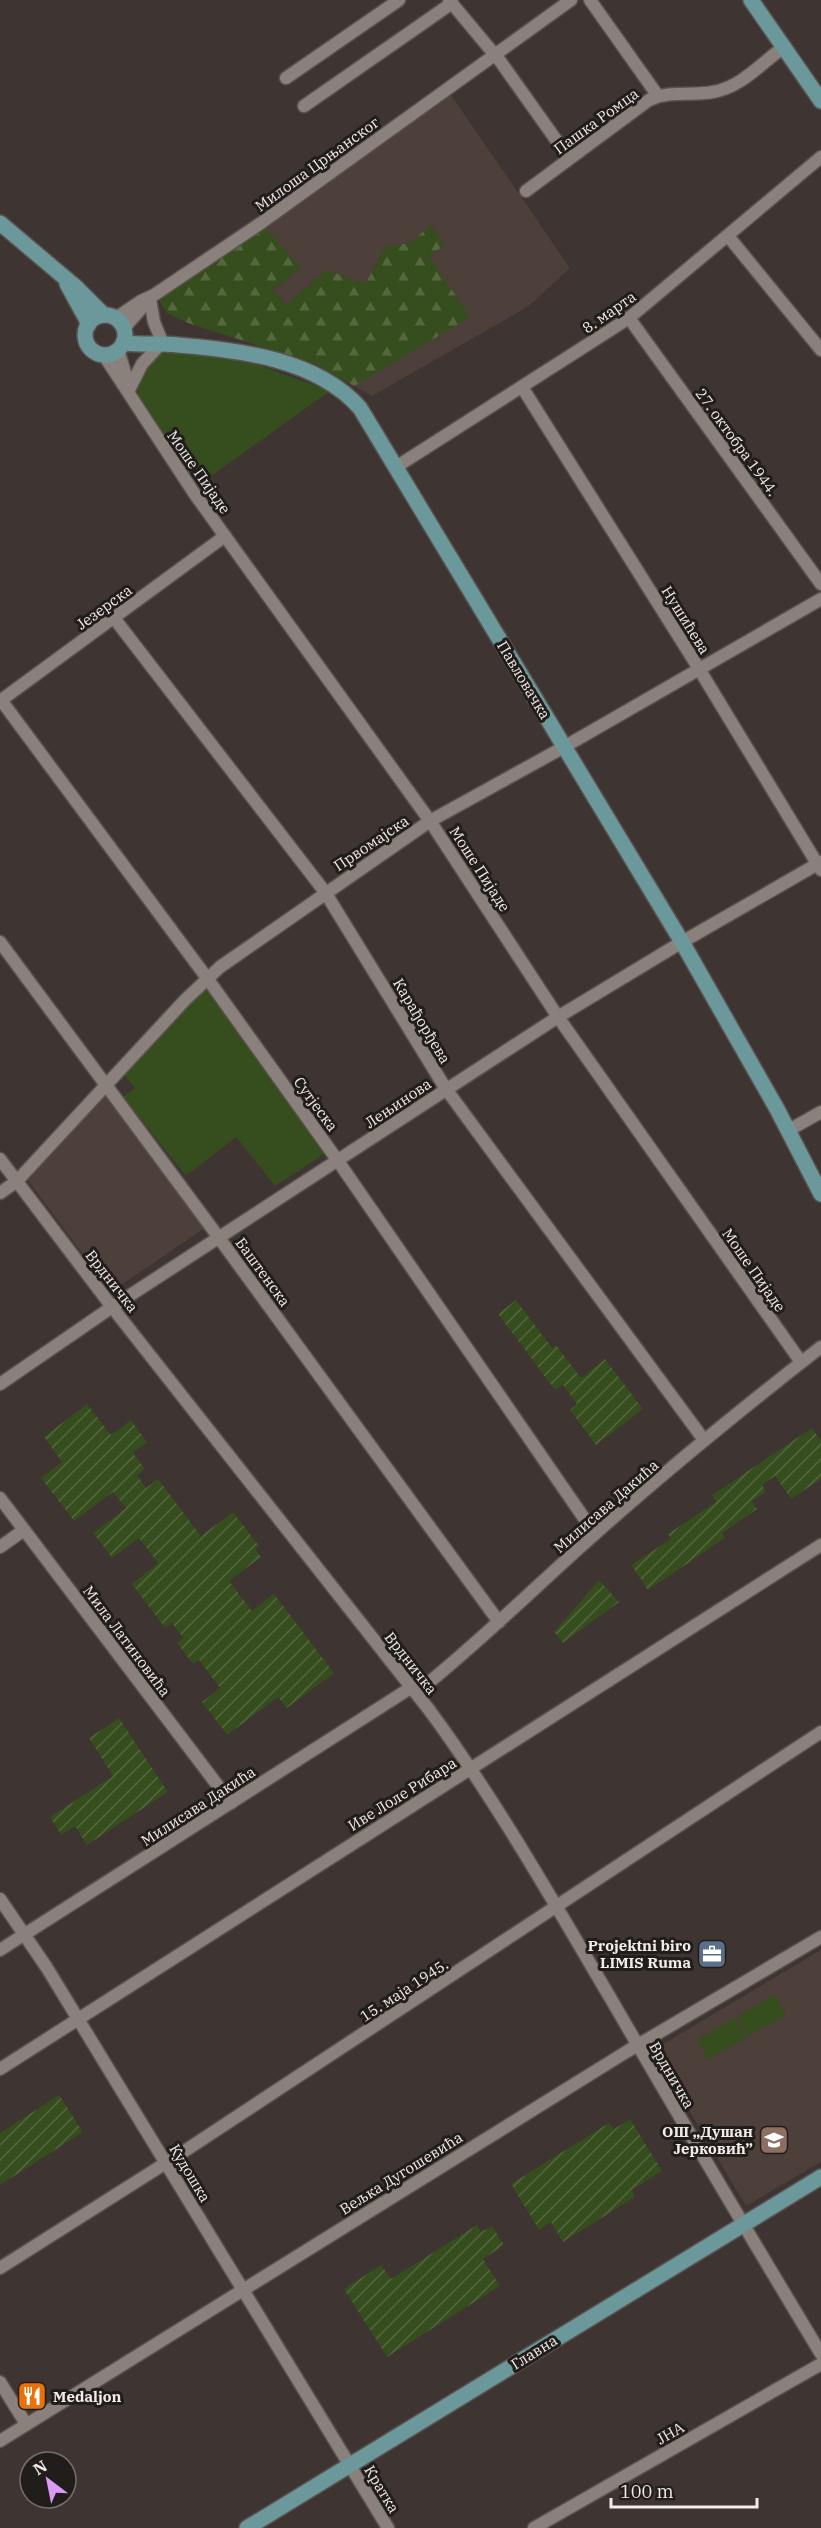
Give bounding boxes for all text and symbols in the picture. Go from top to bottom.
street label: Пашка Ромца [550,84,642,158]
street label: Милоша Црњанског [251,113,383,215]
street label: 8. марта [578,287,640,337]
street label: 27. октобра 1944. [692,385,782,499]
street label: Моше Пијаде [163,427,235,517]
street label: Језерска [72,580,136,634]
street label: Нушићева [658,582,714,658]
street label: Павловачка [493,637,555,723]
street label: Првомајска [330,811,412,875]
street label: Моше Пијаде [445,823,515,915]
street label: Карађорђева [389,975,455,1067]
street label: Сутјеска [290,1073,342,1135]
street label: Лењинова [361,1074,435,1132]
street label: Моше Пијаде [718,1225,790,1315]
street label: Баштенска [232,1234,294,1310]
street label: Врдничка [82,1246,142,1316]
street label: Милисава Дакића [550,1455,662,1557]
street label: Мила Латиновића [79,1582,175,1700]
street label: Врдничка [381,1628,441,1698]
street label: Иве Лоле Рибара [344,1753,460,1835]
street label: Милисава Дакића [137,1762,259,1850]
place label: Projektni biro LIMIS Ruma [588,1936,691,1972]
office icon: Projektni biro LIMIS Ruma [696,1938,728,1970]
street label: 15. маја 1945. [356,1954,452,2026]
street label: Врдничка [645,2038,699,2112]
place label: ОШ „Душан Јерковић” [662,2122,753,2158]
school or university icon: ОШ „Душан Јерковић” [758,2124,790,2156]
street label: Вељка Дугошевића [336,2127,466,2219]
street label: Кудошка [165,2140,215,2206]
street label: Главна [507,2330,561,2374]
restaurant icon: Medaljon [16,2380,48,2412]
place label: Medaljon [53,2387,122,2406]
street label: ЈНА [653,2417,688,2448]
north arrow [18,2450,78,2510]
text: N [29,2455,51,2479]
street label: Кратка [360,2462,404,2516]
scale bar [611,2471,756,2509]
text: 100 m [620,2480,674,2503]

